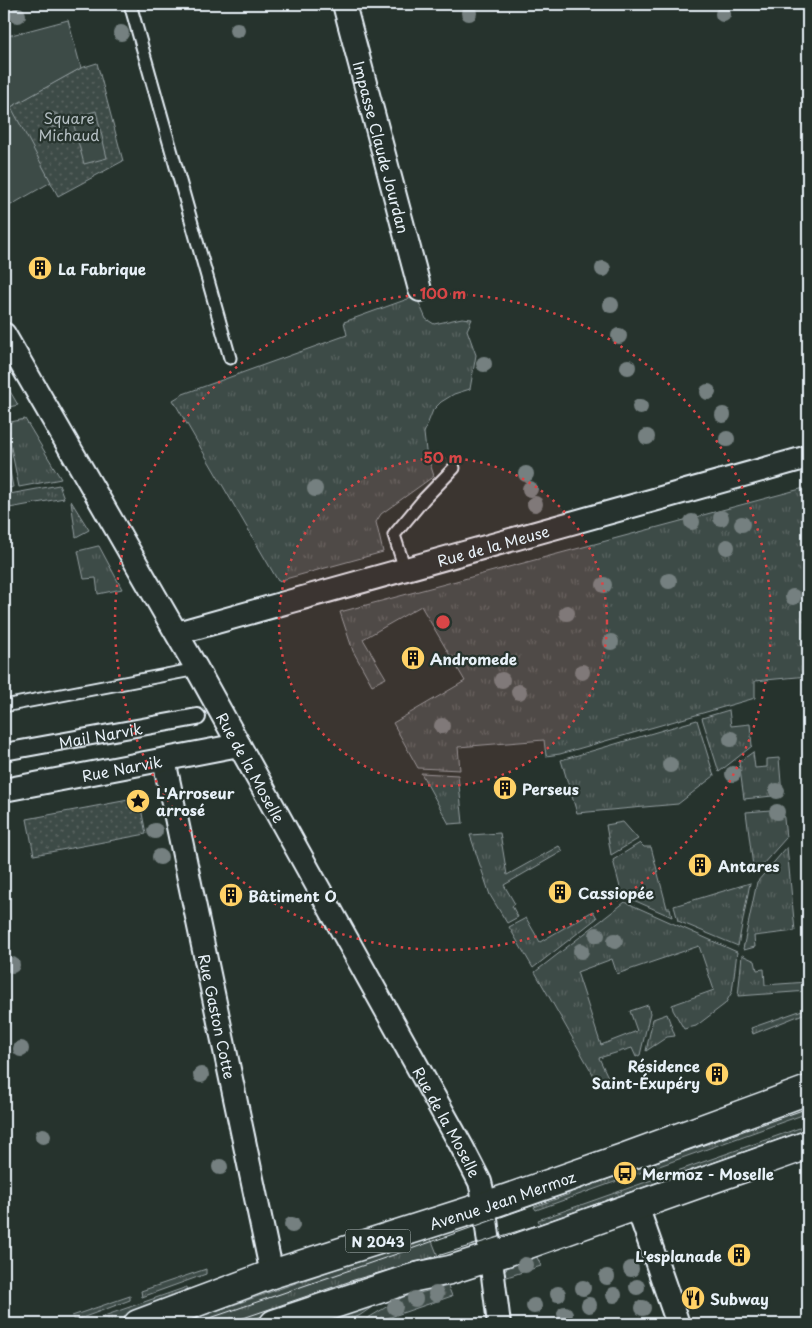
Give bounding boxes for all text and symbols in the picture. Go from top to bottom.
street label: Impasse Claude Jourdan [348,58,416,236]
park label: Square Michaud [38,106,100,146]
building icon: La Fabrique [27,255,53,281]
place label: La Fabrique [58,257,146,280]
text: 100 m [420,281,466,304]
text: 50 m [424,445,462,468]
street label: Rue de la Meuse [434,518,552,571]
centre of rings [434,613,452,631]
building icon: Andromede [400,645,426,671]
place label: Andromede [430,647,517,670]
street label: Rue de la Moselle [212,708,291,827]
street label: Mail Narvik [57,716,144,753]
street label: Rue Narvik [80,749,164,786]
building icon: Perseus [492,775,518,801]
place label: Perseus [522,777,579,800]
place label: L'Arroseur arrosé [156,781,235,821]
place icon: L'Arroseur arrosé [125,788,151,814]
building icon: Antares [687,852,713,878]
place label: Antares [718,854,780,877]
building icon: Cassiopée [547,879,573,905]
place label: Cassiopée [578,881,654,904]
building icon: Bâtiment O [218,882,244,908]
place label: Bâtiment O [248,884,337,907]
street label: Rue Gaston Cotte [194,952,242,1081]
place label: Résidence Saint-Éxupéry [592,1054,700,1094]
building icon: Résidence Saint-Éxupéry [704,1061,730,1087]
street label: Rue de la Moselle [408,1062,487,1181]
bus stop icon: Mermoz - Moselle [612,1160,638,1186]
place label: Mermoz - Moselle [642,1162,774,1185]
street label: Avenue Jean Mermoz [426,1164,579,1235]
road number: N 2043 [346,1230,410,1252]
building icon: L'esplanade [726,1242,752,1268]
place label: L'esplanade [635,1244,722,1267]
restaurant icon: Subway [680,1285,706,1311]
place label: Subway [710,1287,769,1310]

